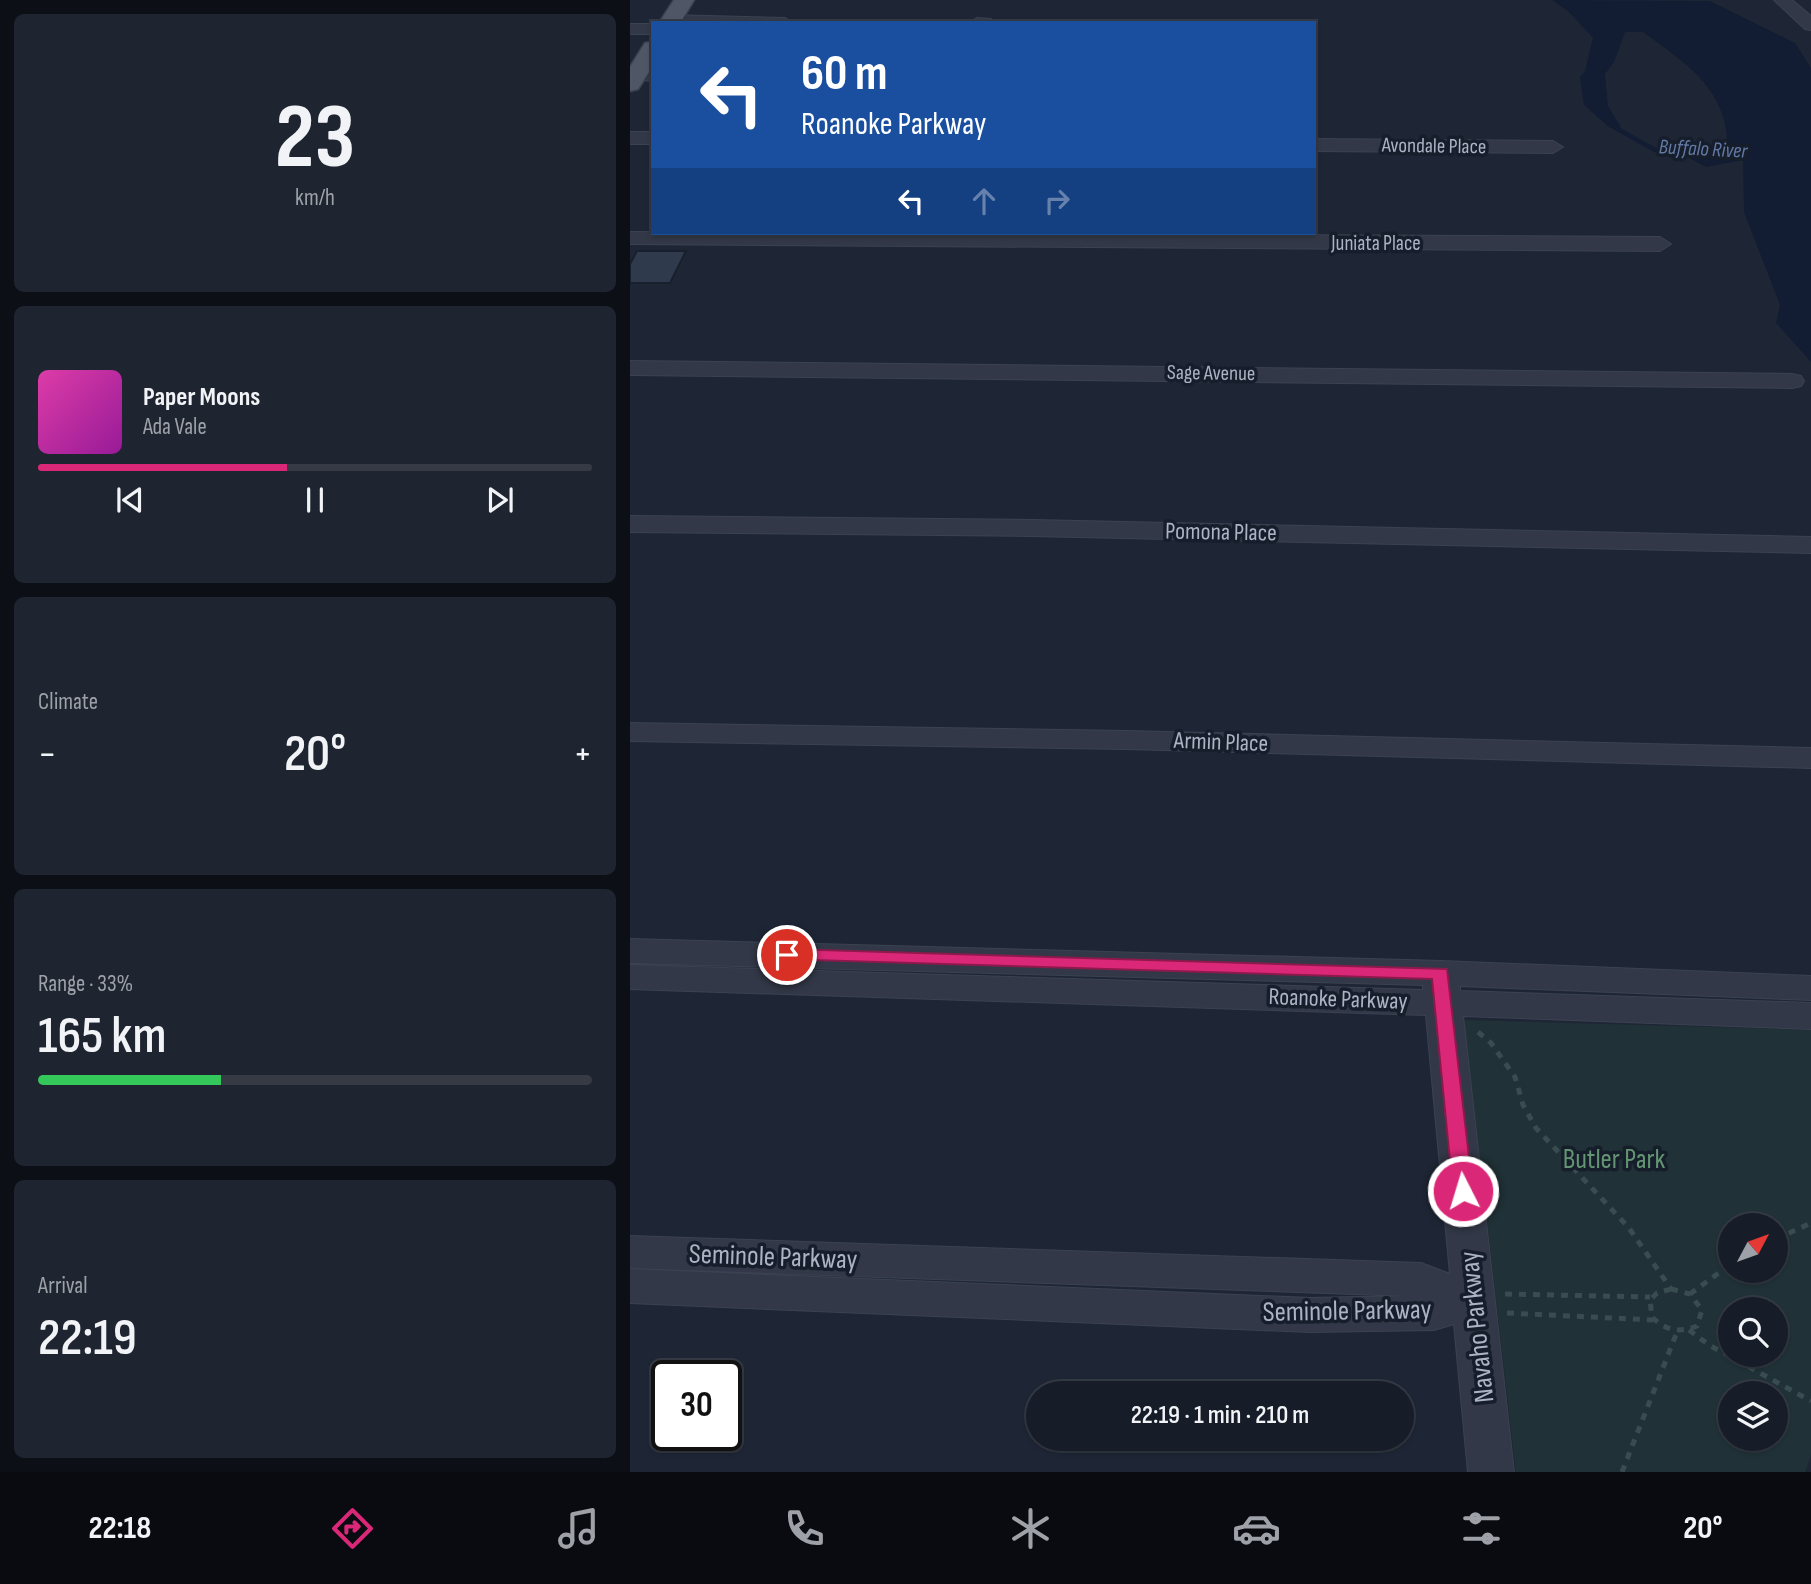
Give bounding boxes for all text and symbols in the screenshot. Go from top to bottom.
text: 60 m [801,45,888,104]
icon: left [686,49,777,140]
text: 23 [275,84,355,193]
text: Roanoke Parkway [801,105,986,144]
street label: Avondale Place [1381,133,1486,159]
water label: Buffalo River [1658,134,1749,164]
icon: left [892,182,930,220]
icon: ahead [965,182,1003,220]
icon: right [1038,182,1076,220]
text: km/h [295,184,335,212]
street label: Juniata Place [1330,231,1421,256]
street label: Sage Avenue [1167,360,1255,386]
text: Paper Moons [143,382,260,413]
text: Ada Vale [143,413,207,441]
icon: previous [111,481,149,519]
icon: pause [296,481,334,519]
icon: next [481,481,519,519]
street label: Pomona Place [1165,517,1277,547]
text: Climate [38,688,98,716]
text: 20° [284,723,346,786]
street label: Armin Place [1172,726,1269,758]
text: − [38,732,57,777]
text: + [573,732,592,777]
pin [757,925,817,985]
icon: arrive [768,936,806,974]
text: Range · 33% [38,970,133,998]
street label: Roanoke Parkway [1268,982,1408,1016]
text: 165 km [38,1005,166,1068]
park label: Butler Park [1563,1143,1666,1176]
position arrow [1426,1154,1500,1228]
north arrow [1718,1213,1788,1283]
map controls [1718,1213,1788,1451]
street label: Seminole Parkway [688,1238,858,1276]
street label: Navaho Parkway [1453,1250,1501,1404]
text: Arrival [38,1272,87,1300]
street label: Seminole Parkway [1262,1293,1432,1329]
button: search [1718,1297,1788,1367]
text: 22:19 [38,1307,137,1370]
speed limit sign: 30 [651,1360,742,1451]
button: layers [1718,1381,1788,1451]
text: 22:19 · 1 min · 210 m [1131,1400,1309,1431]
icon: directions [328,1504,377,1553]
icon: music [554,1504,603,1553]
icon: phone [780,1504,829,1553]
icon: climate [1006,1504,1055,1553]
icon: car [1232,1504,1281,1553]
icon: filters [1457,1504,1506,1553]
text: 22:18 [88,1509,151,1548]
text: 20° [1683,1509,1723,1548]

